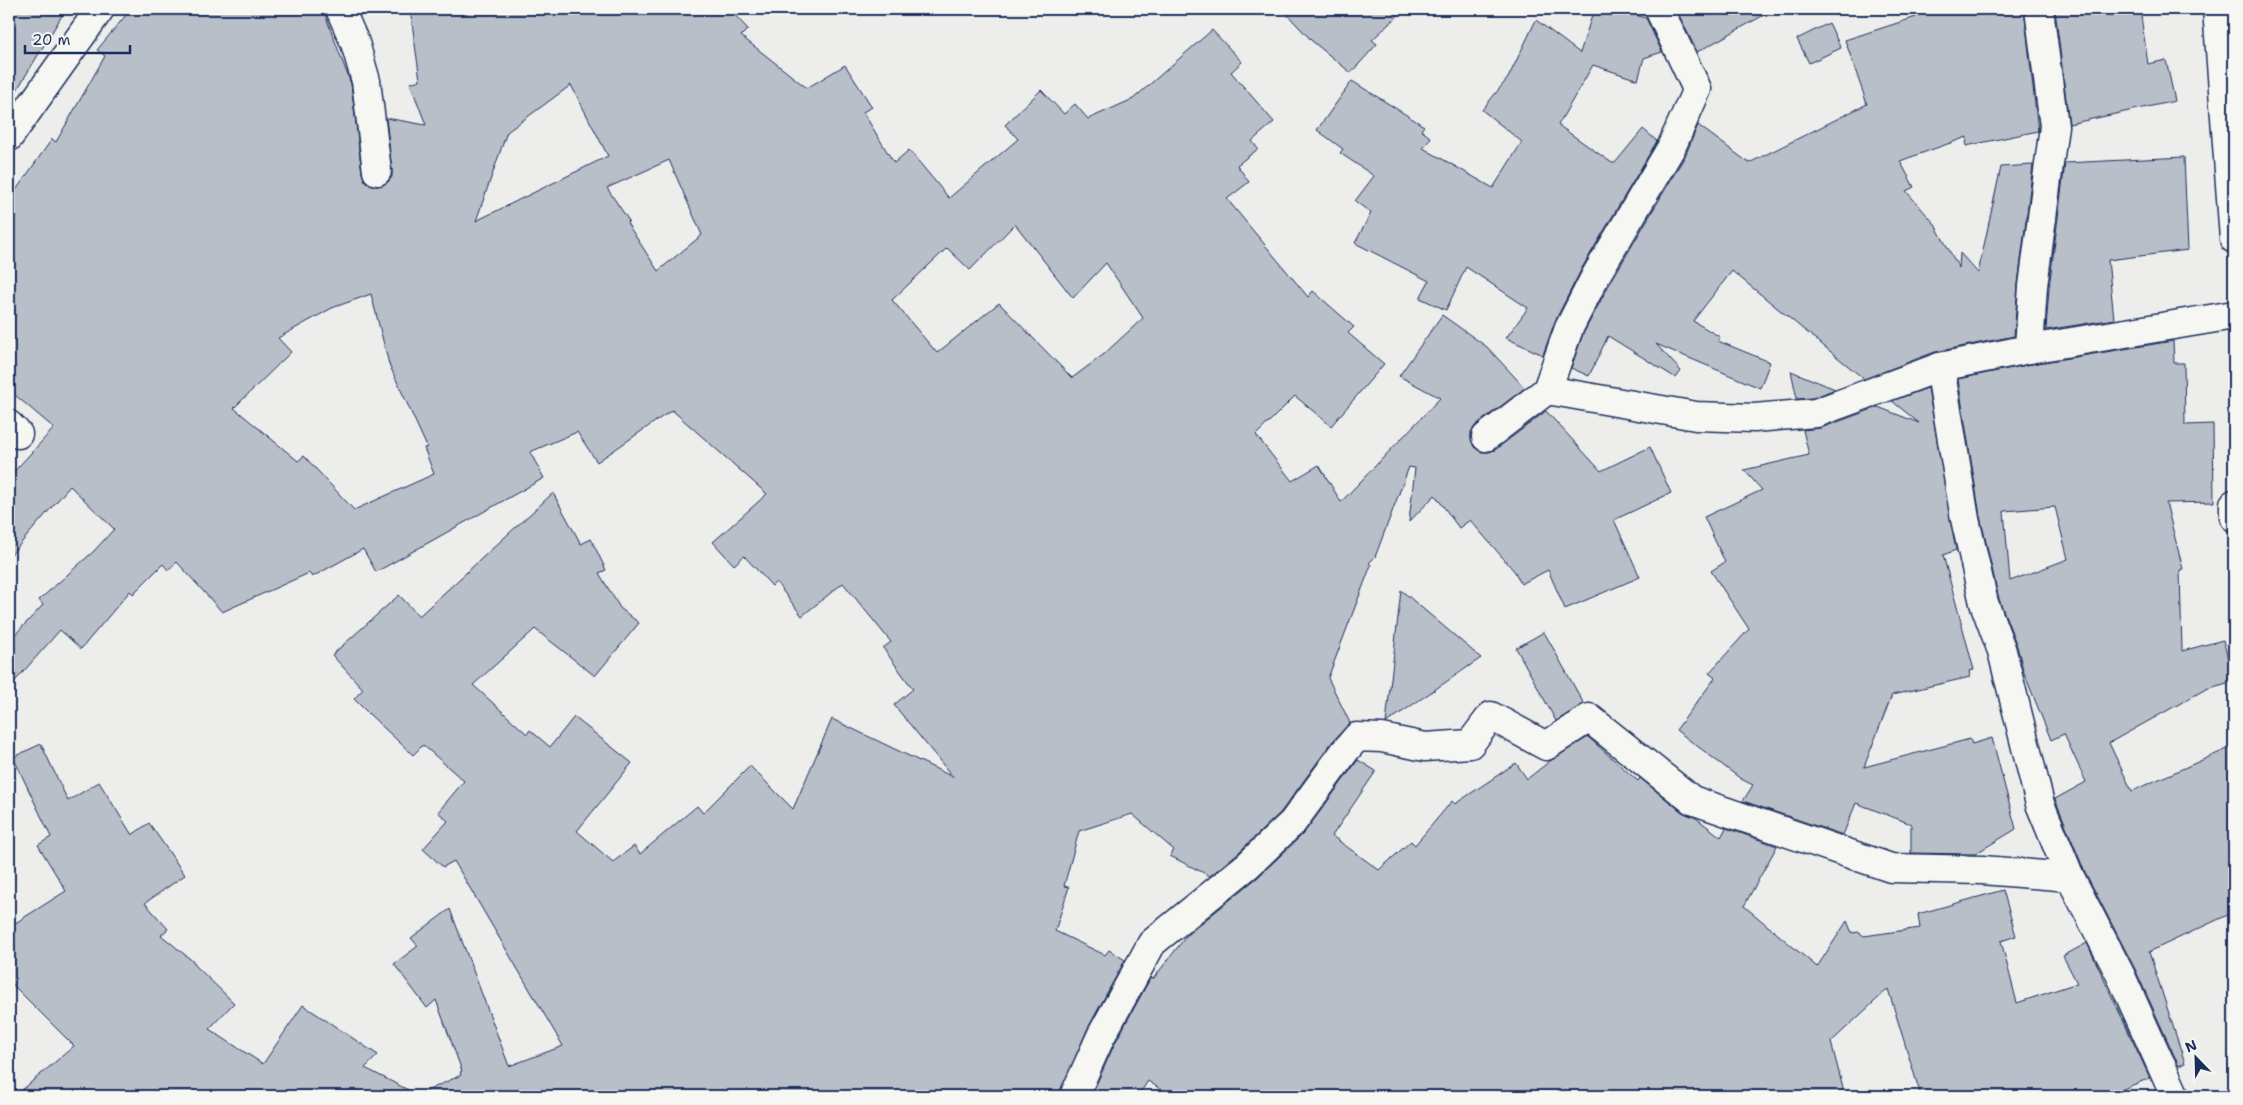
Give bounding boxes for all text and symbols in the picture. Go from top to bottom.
scale bar [25,22,130,54]
text: 20 m [32,30,71,50]
north arrow [2170,1032,2220,1082]
text: N [2182,1036,2200,1056]

